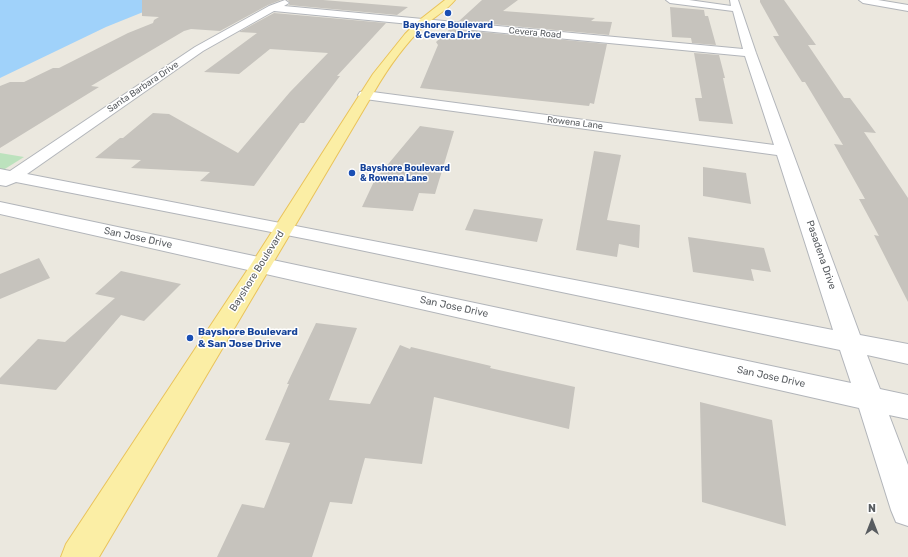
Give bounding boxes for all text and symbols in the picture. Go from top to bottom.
marker: Bayshore Boulevard & Cevera Drive [443,8,453,18]
place label: Bayshore Boulevard & Cevera Drive [403,20,493,41]
street label: Cevera Road [508,25,562,41]
street label: Santa Barbara Drive [105,59,181,115]
street label: Rowena Lane [546,114,604,132]
place label: Bayshore Boulevard & Rowena Lane [360,163,450,184]
marker: Bayshore Boulevard & Rowena Lane [347,168,357,178]
street label: Pasadena Drive [804,219,838,291]
street label: San Jose Drive [103,225,173,251]
street label: Bayshore Boulevard [227,228,287,314]
street label: San Jose Drive [419,294,489,320]
place label: Bayshore Boulevard & San Jose Drive [198,326,298,350]
marker: Bayshore Boulevard & San Jose Drive [185,333,195,343]
street label: San Jose Drive [736,364,806,390]
north arrow [852,501,892,541]
text: N [868,502,876,515]

